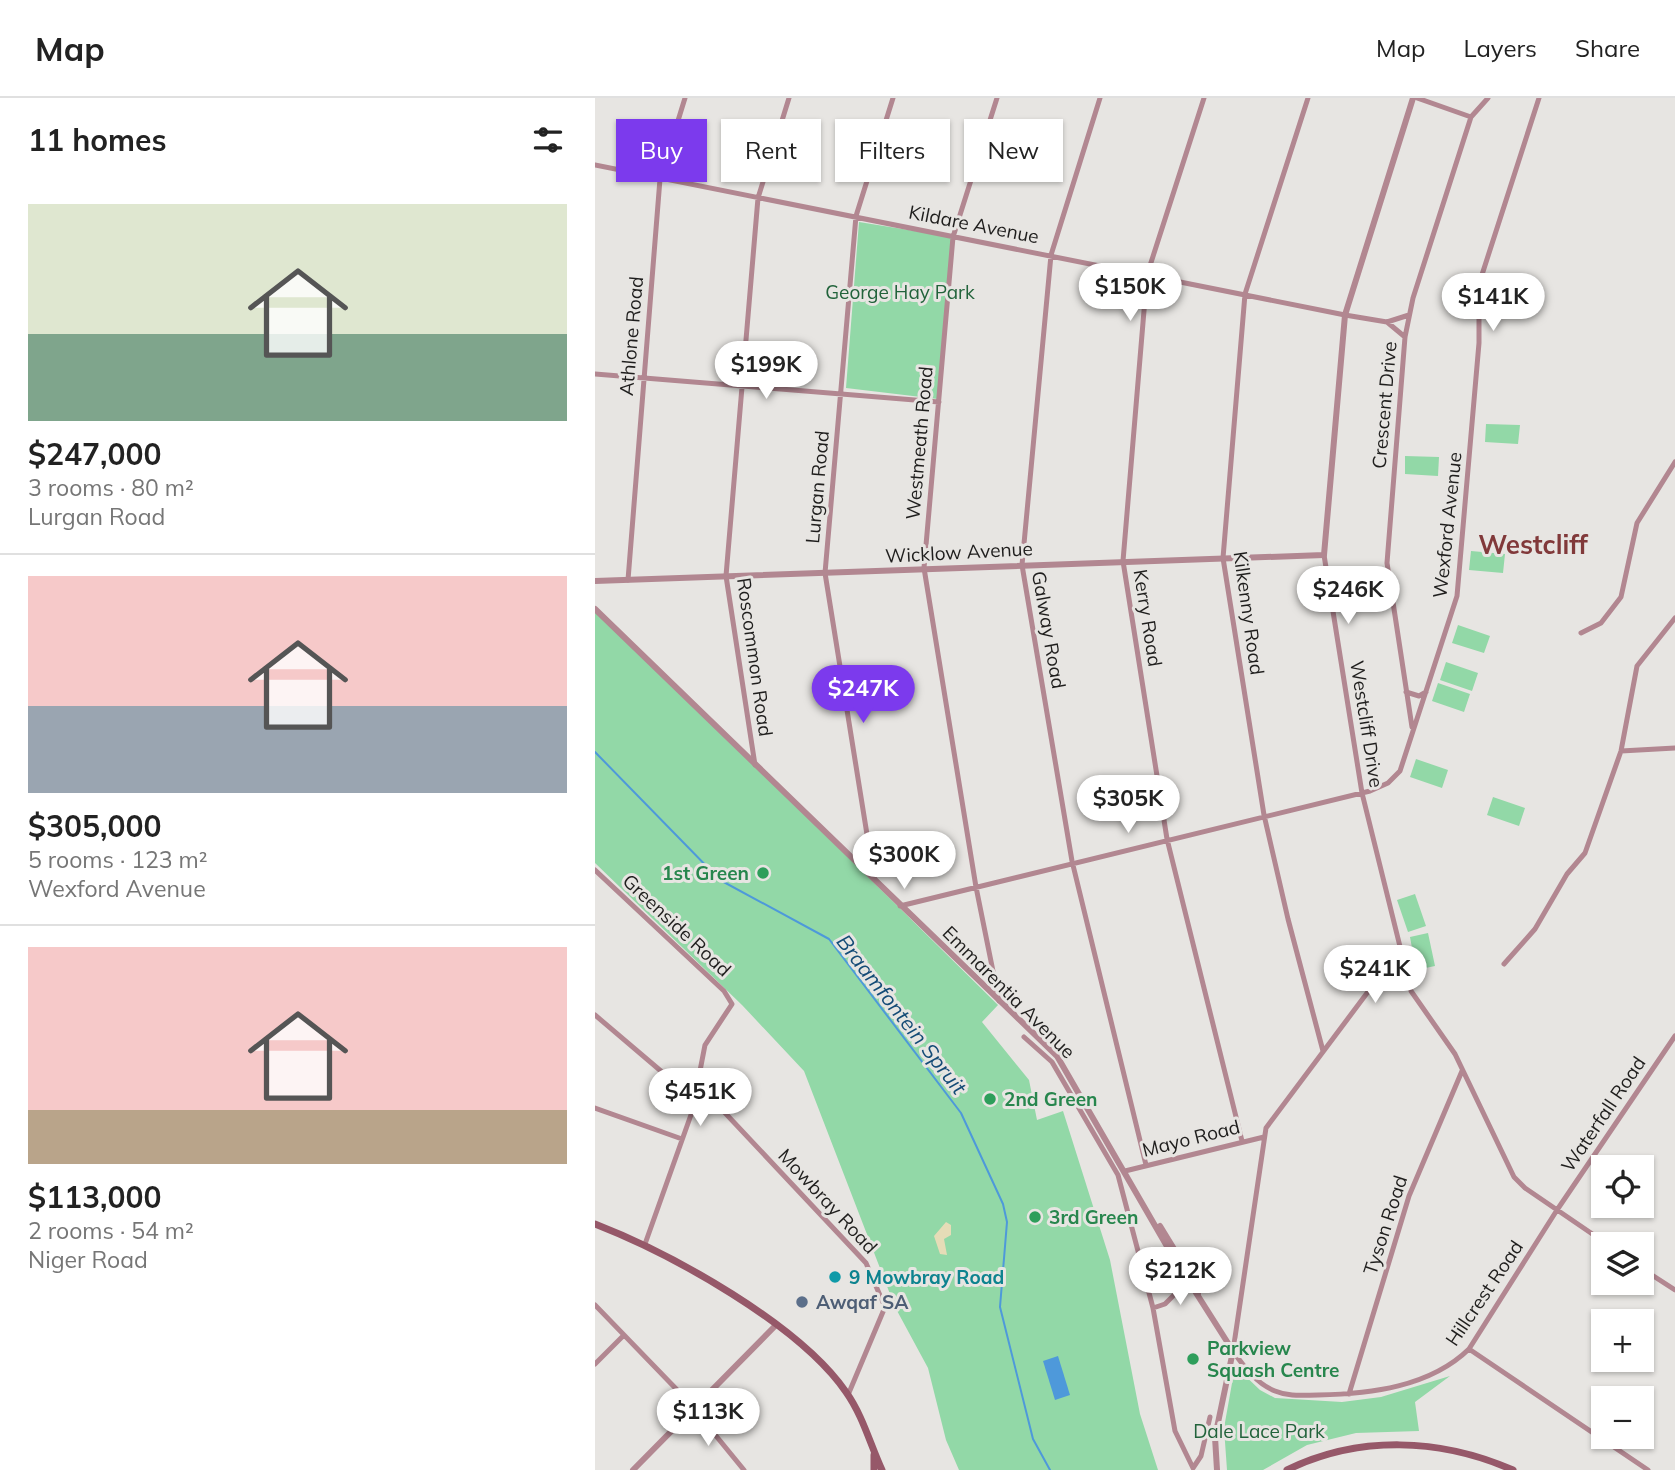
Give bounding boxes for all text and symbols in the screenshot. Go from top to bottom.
text: Map [35,28,105,69]
text: Map [1376,33,1425,63]
text: Layers [1463,33,1537,63]
text: Share [1575,33,1640,63]
chip: Buy [616,119,707,182]
chip: Rent [721,119,821,182]
chip: Filters [835,119,950,182]
chip: New [964,119,1063,182]
text: 11 homes [28,121,167,159]
icon: filters [529,121,567,159]
street label: Kildare Avenue [907,200,1041,248]
icon: home [235,250,361,376]
pin: $150K [1081,264,1179,323]
text: $150K [1095,271,1165,300]
pin: $141K [1444,274,1542,333]
street label: Athlone Road [614,275,648,397]
park label: George Hay Park [825,280,975,304]
text: $141K [1458,281,1528,310]
street label: Crescent Drive [1366,340,1402,470]
pin: $199K [717,342,815,401]
text: $199K [731,349,801,378]
street label: Westmeath Road [900,365,938,521]
street label: Lurgan Road [800,429,834,545]
text: $247,000 [28,435,161,473]
street label: Wexford Avenue [1427,451,1467,599]
text: 3 rooms · 80 m² [28,473,194,502]
text: Lurgan Road [28,502,165,531]
district label: Westcliff [1478,528,1588,561]
street label: Wicklow Avenue [885,536,1033,568]
street label: Kilkenny Road [1228,550,1270,676]
pin: $246K [1299,566,1397,626]
street label: Kerry Road [1128,568,1168,668]
street label: Galway Road [1027,569,1071,691]
text: $246K [1313,574,1383,603]
street label: Roscommon Road [732,576,778,738]
icon: home [235,622,361,748]
street label: Westcliff Drive [1345,659,1389,789]
pin: $247K [814,666,912,725]
text: $247K [828,673,898,702]
pin: $305K [1079,776,1177,835]
text: $305K [1093,783,1163,812]
text: $305,000 [28,807,161,845]
pin: $300K [855,832,953,891]
text: $300K [869,839,939,868]
text: 5 rooms · 123 m² [28,845,208,874]
place label: 1st Green [662,861,749,885]
marker: 1st Green [755,865,771,881]
street label: Greenside Road [618,869,736,981]
text: Wexford Avenue [28,874,206,903]
street label: Emmarentia Avenue [938,921,1080,1063]
water label: Braamfontein Spruit [831,929,973,1100]
pin: $241K [1326,946,1424,1005]
text: $241K [1340,953,1410,982]
icon: home [235,993,361,1119]
street label: Waterfall Road [1556,1052,1650,1176]
pin: $451K [651,1068,749,1128]
text: $451K [665,1076,735,1105]
place label: 2nd Green [1004,1087,1098,1111]
marker: 2nd Green [982,1091,998,1107]
street label: Mayo Road [1140,1114,1242,1162]
street label: Mowbray Road [773,1144,883,1258]
map controls [1591,1155,1654,1449]
button: locate [1591,1155,1654,1218]
street label: Tyson Road [1358,1172,1412,1278]
text: $113,000 [28,1178,161,1216]
place label: 3rd Green [1049,1205,1138,1229]
marker: 3rd Green [1027,1209,1043,1225]
text: 2 rooms · 54 m² [28,1216,194,1245]
button: layers [1591,1232,1654,1295]
street label: Hillcrest Road [1440,1236,1528,1350]
text: Niger Road [28,1245,148,1274]
pin: $212K [1131,1248,1229,1307]
text: $212K [1145,1255,1215,1284]
place label: 9 Mowbray Road [849,1265,1004,1289]
marker: 9 Mowbray Road [827,1269,843,1285]
place label: Awqaf SA [816,1290,909,1314]
marker: Awqaf SA [794,1294,810,1310]
button: + [1591,1309,1654,1372]
place label: Parkview Squash Centre [1207,1336,1339,1382]
marker: Parkview Squash Centre [1185,1351,1201,1367]
button: − [1591,1386,1654,1449]
pin: $113K [659,1388,757,1448]
text: $113K [673,1396,743,1425]
park label: Dale Lace Park [1193,1419,1325,1443]

